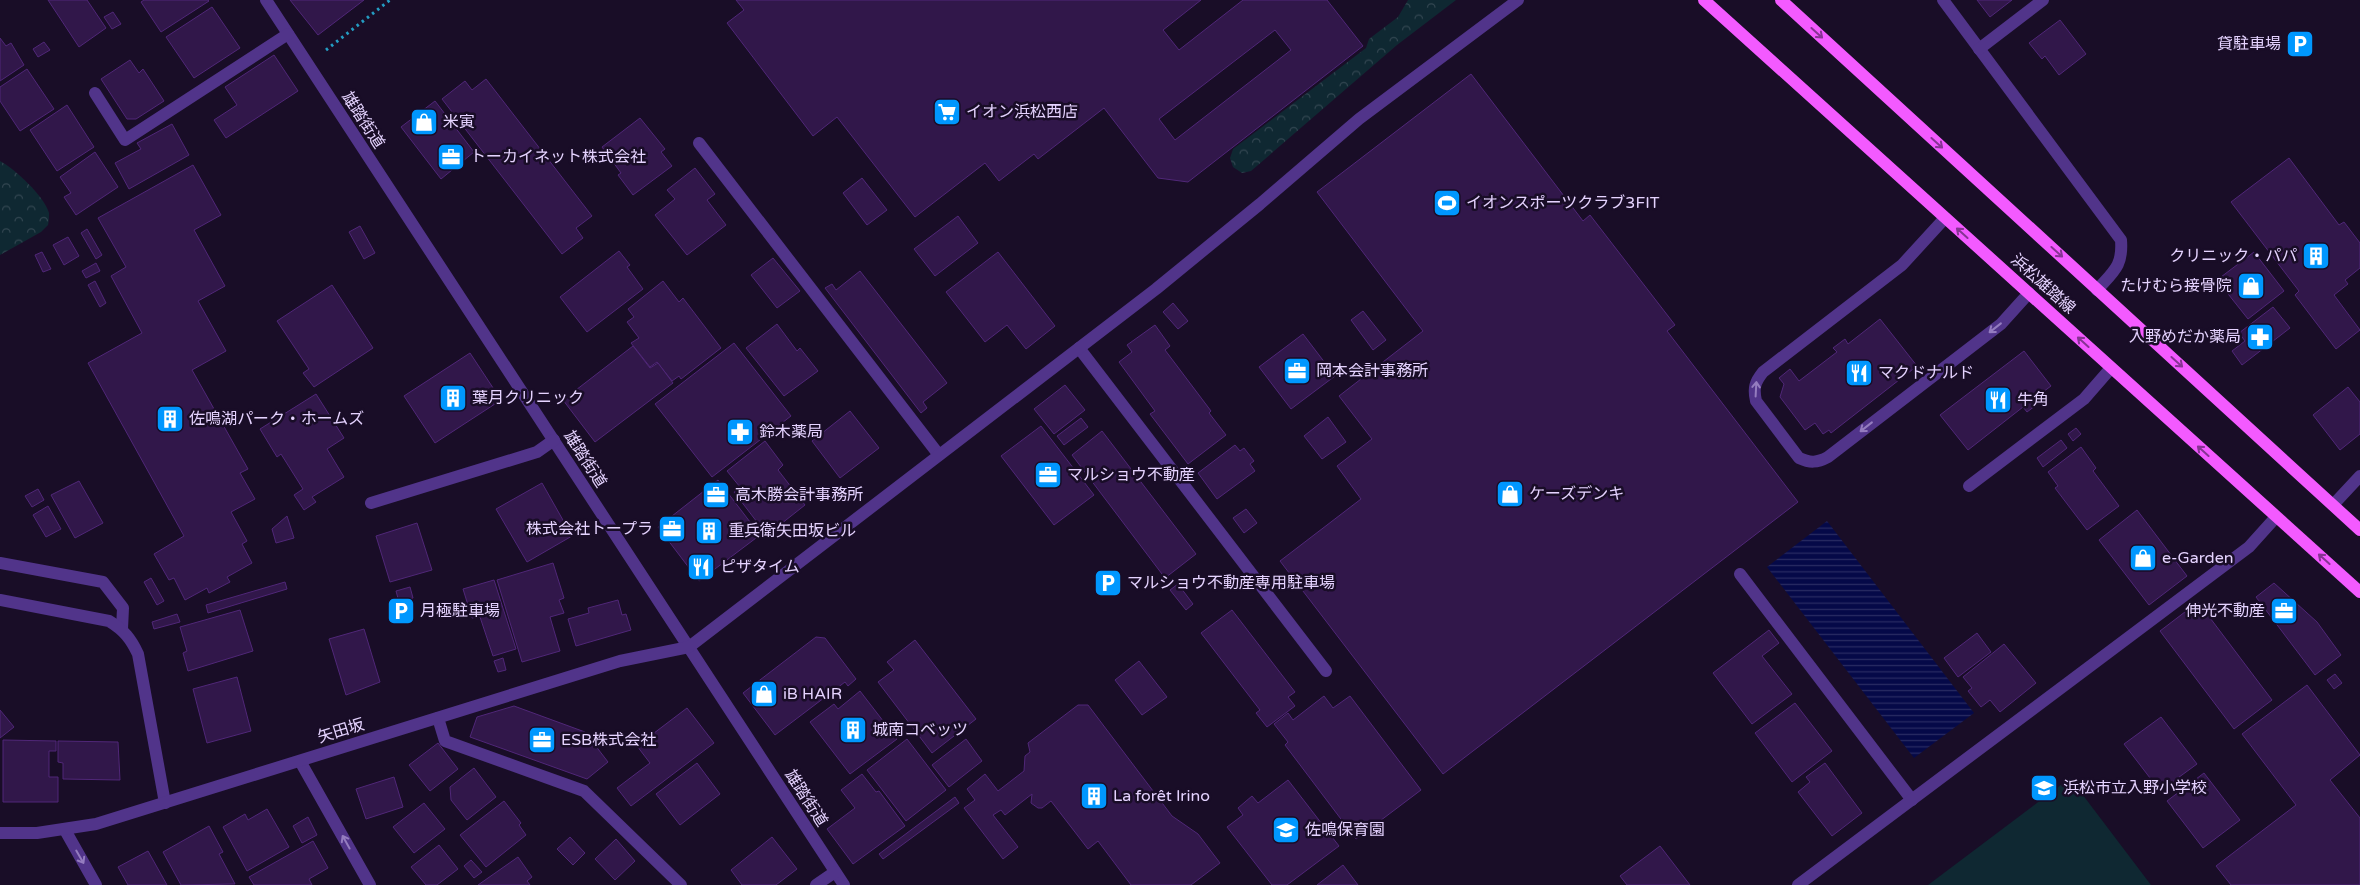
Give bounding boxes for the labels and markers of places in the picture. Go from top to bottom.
parking icon: 貸駐車場 [2285,29,2315,59]
place label: 貸駐車場 [2217,34,2281,54]
supermarket icon: イオン浜松西店 [932,97,962,127]
place label: イオン浜松西店 [966,102,1078,122]
shop icon: 米寅 [409,107,439,137]
place label: 米寅 [443,112,475,132]
office icon: トーカイネット株式会社 [436,142,466,172]
place label: トーカイネット株式会社 [470,147,646,167]
sports icon: イオンスポーツクラブ3FIT [1432,188,1462,218]
place label: イオンスポーツクラブ3FIT [1466,193,1660,213]
building icon: クリニック・パパ [2301,241,2331,271]
place label: クリニック・パパ [2169,246,2297,266]
shop icon: たけむら接骨院 [2236,271,2266,301]
place label: たけむら接骨院 [2120,276,2232,296]
pharmacy icon: 入野めだか薬局 [2245,322,2275,352]
place label: 入野めだか薬局 [2129,327,2241,347]
office icon: 岡本会計事務所 [1282,356,1312,386]
restaurant icon: マクドナルド [1844,358,1874,388]
place label: 岡本会計事務所 [1316,361,1428,381]
place label: マクドナルド [1878,363,1974,383]
building icon: 葉月クリニック [438,383,468,413]
restaurant icon: 牛角 [1983,385,2013,415]
place label: 葉月クリニック [472,388,584,408]
place label: 牛角 [2017,390,2049,410]
building icon: 佐鳴湖パーク・ホームズ [155,404,185,434]
place label: 佐鳴湖パーク・ホームズ [189,409,364,429]
pharmacy icon: 鈴木薬局 [725,417,755,447]
place label: 鈴木薬局 [759,422,823,442]
office icon: マルショウ不動産 [1033,460,1063,490]
place label: マルショウ不動産 [1067,465,1195,485]
shop icon: ケーズデンキ [1495,479,1525,509]
office icon: 高木勝会計事務所 [701,480,731,510]
place label: ケーズデンキ [1529,484,1624,504]
place label: 高木勝会計事務所 [735,485,863,505]
office icon: 株式会社トープラ [657,514,687,544]
building icon: 重兵衛矢田坂ビル [694,516,724,546]
place label: 株式会社トープラ [526,519,653,539]
place label: 重兵衛矢田坂ビル [728,521,856,541]
shop icon: e-Garden [2128,543,2158,573]
place label: e-Garden [2162,548,2233,568]
restaurant icon: ピザタイム [686,552,716,582]
place label: ピザタイム [720,557,800,577]
parking icon: マルショウ不動産専用駐車場 [1093,568,1123,598]
place label: マルショウ不動産専用駐車場 [1127,573,1335,593]
parking icon: 月極駐車場 [386,596,416,626]
office icon: 伸光不動産 [2269,596,2299,626]
place label: 月極駐車場 [420,601,500,621]
place label: 伸光不動産 [2185,601,2265,621]
shop icon: iB HAIR [749,679,779,709]
place label: iB HAIR [783,684,842,704]
building icon: 城南コベッツ [838,715,868,745]
place label: 城南コベッツ [872,720,968,740]
office icon: ESB株式会社 [527,725,557,755]
place label: ESB株式会社 [561,730,656,750]
school or university icon: 浜松市立入野小学校 [2029,773,2059,803]
place label: 浜松市立入野小学校 [2063,778,2207,798]
building icon: La forêt Irino [1079,781,1109,811]
place label: La forêt Irino [1113,786,1210,806]
school or university icon: 佐鳴保育園 [1271,815,1301,845]
place label: 佐鳴保育園 [1305,820,1385,840]

